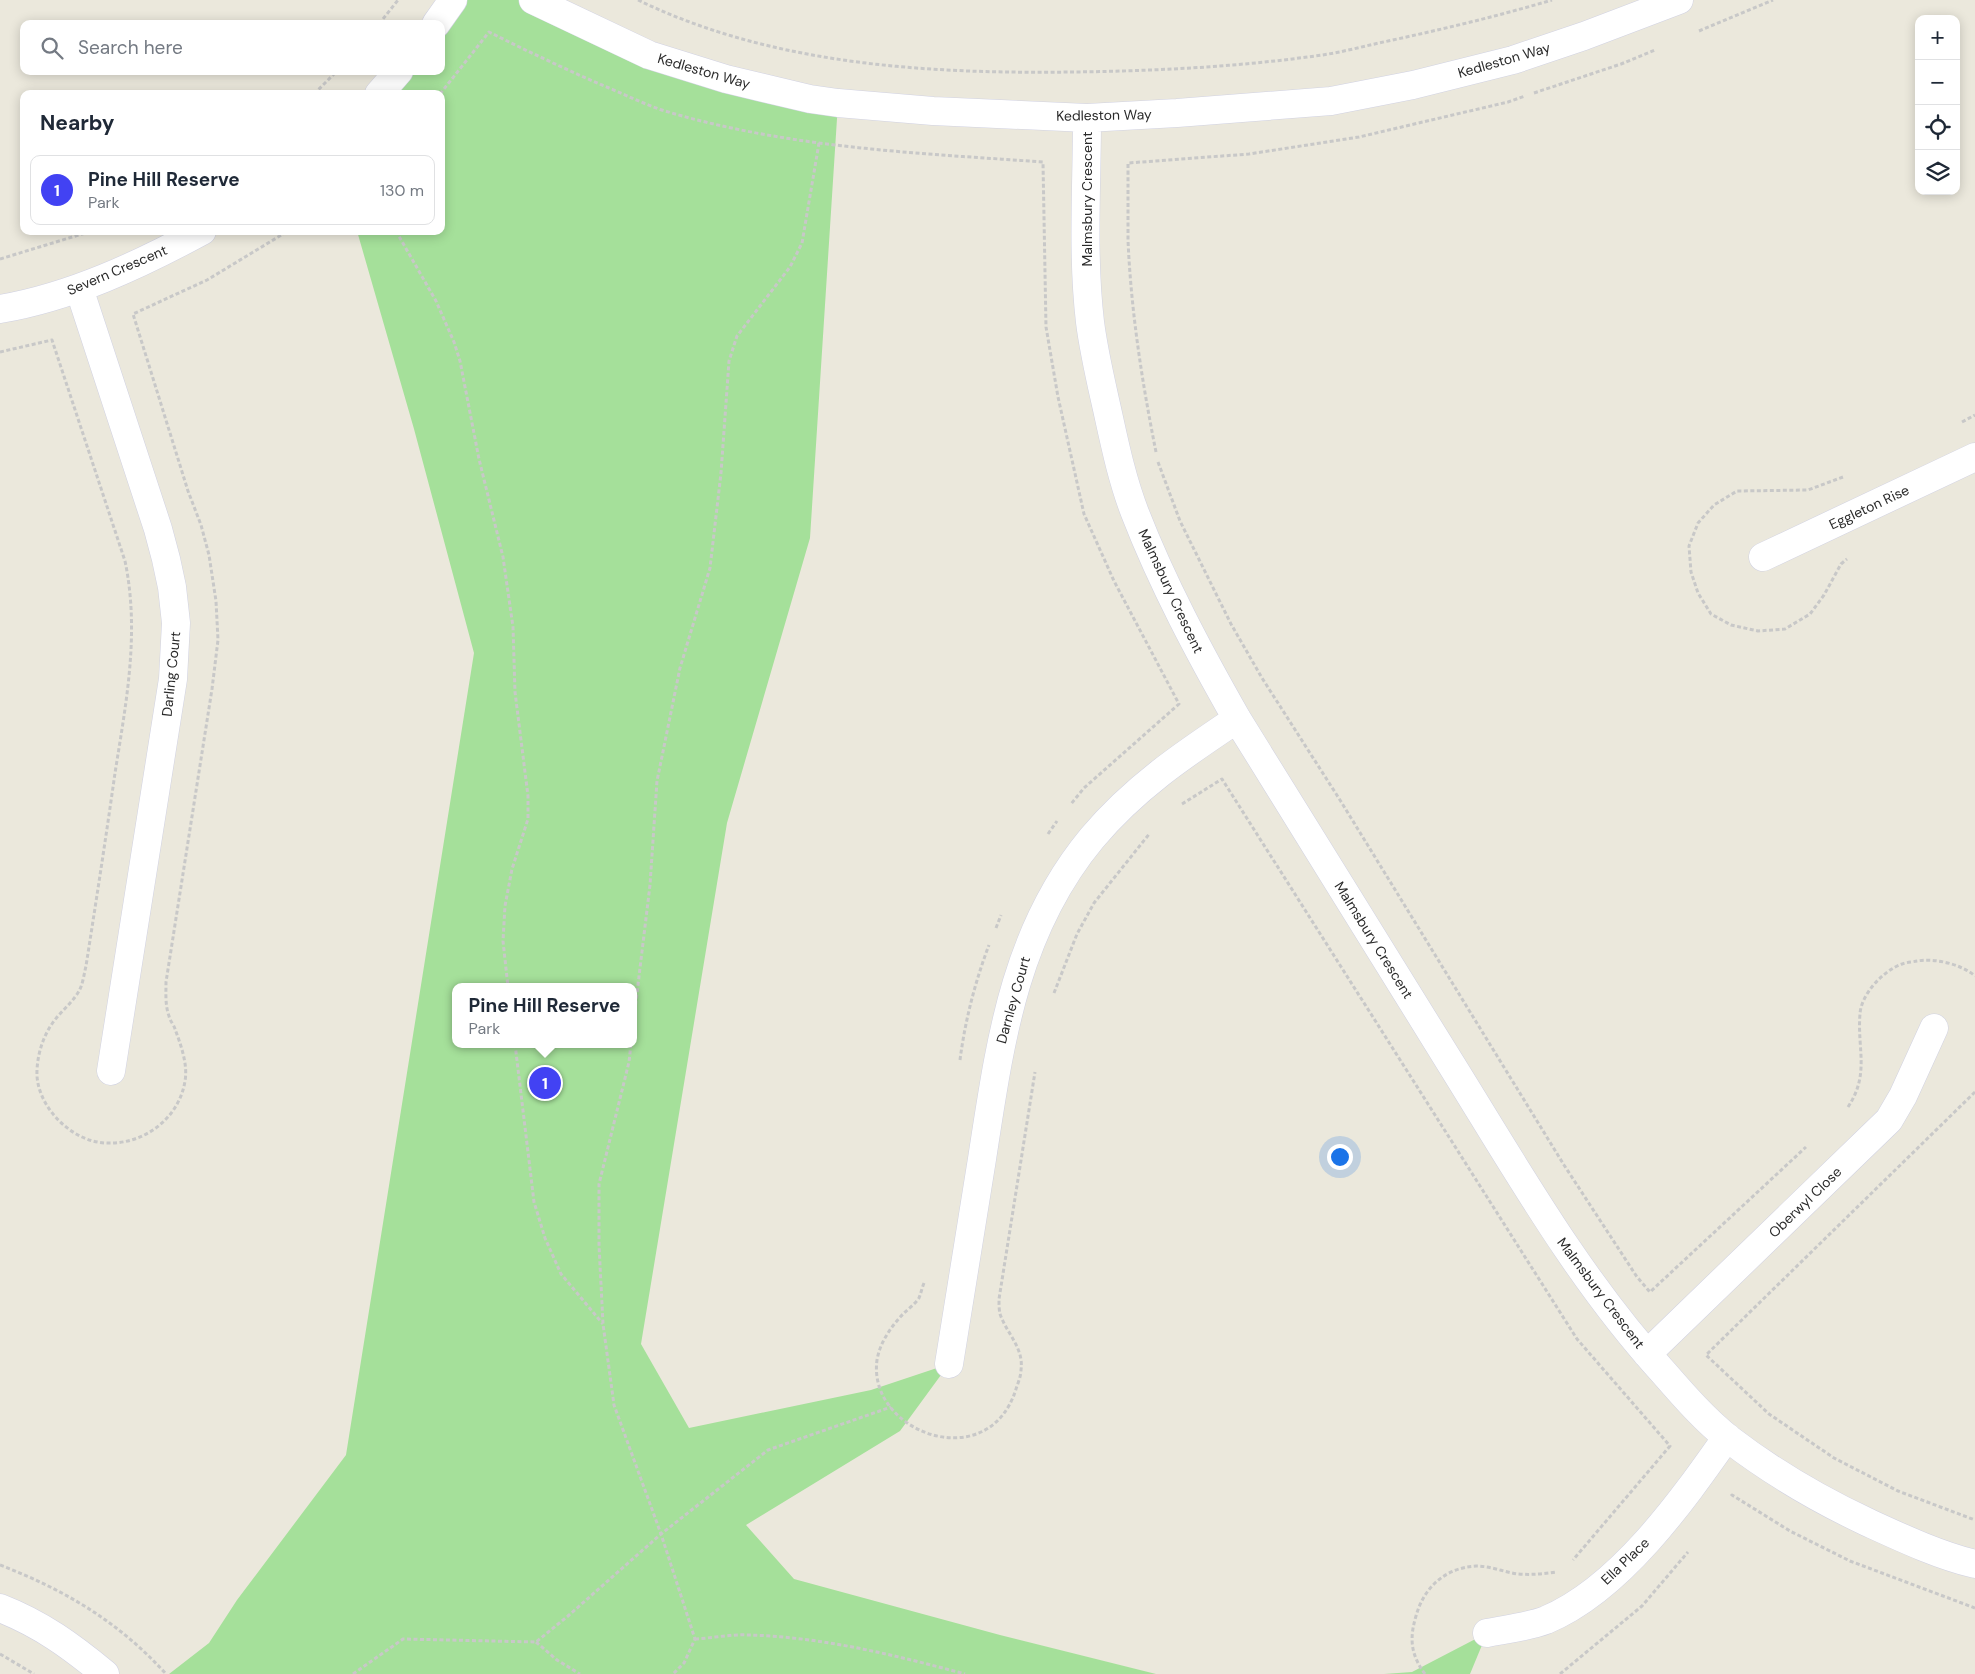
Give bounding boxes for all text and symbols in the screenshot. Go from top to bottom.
map controls [1915,15,1960,195]
button: + [1915,15,1960,60]
search box [20,20,445,75]
icon: search [38,34,66,62]
text: Search here [78,35,183,60]
street label: Kedleston Way [1456,38,1553,82]
street label: Kedleston Way [656,49,753,93]
button: − [1915,60,1960,105]
street label: Kedleston Way [1056,105,1152,125]
button: locate [1915,105,1960,150]
text: Nearby [40,109,114,137]
street label: Malmsbury Crescent [1078,132,1096,266]
button: layers [1915,150,1960,195]
text: Pine Hill Reserve [88,167,240,192]
text: 1 [54,180,60,201]
text: 130 m [380,180,424,201]
text: Park [88,192,120,213]
street label: Severn Crescent [64,241,170,299]
street label: Eggleton Rise [1826,481,1912,533]
street label: Malmsbury Crescent [1134,526,1208,656]
street label: Darling Court [158,631,184,717]
street label: Malmsbury Crescent [1331,878,1417,1002]
street label: Darnley Court [992,954,1034,1046]
popup [452,983,637,1048]
text: Pine Hill Reserve [469,993,620,1018]
text: Park [469,1018,500,1039]
pin: 1 [529,1064,561,1102]
your location [1327,1144,1353,1170]
street label: Oberwyl Close [1765,1163,1845,1241]
street label: Malmsbury Crescent [1553,1234,1649,1352]
street label: Ella Place [1597,1534,1653,1588]

